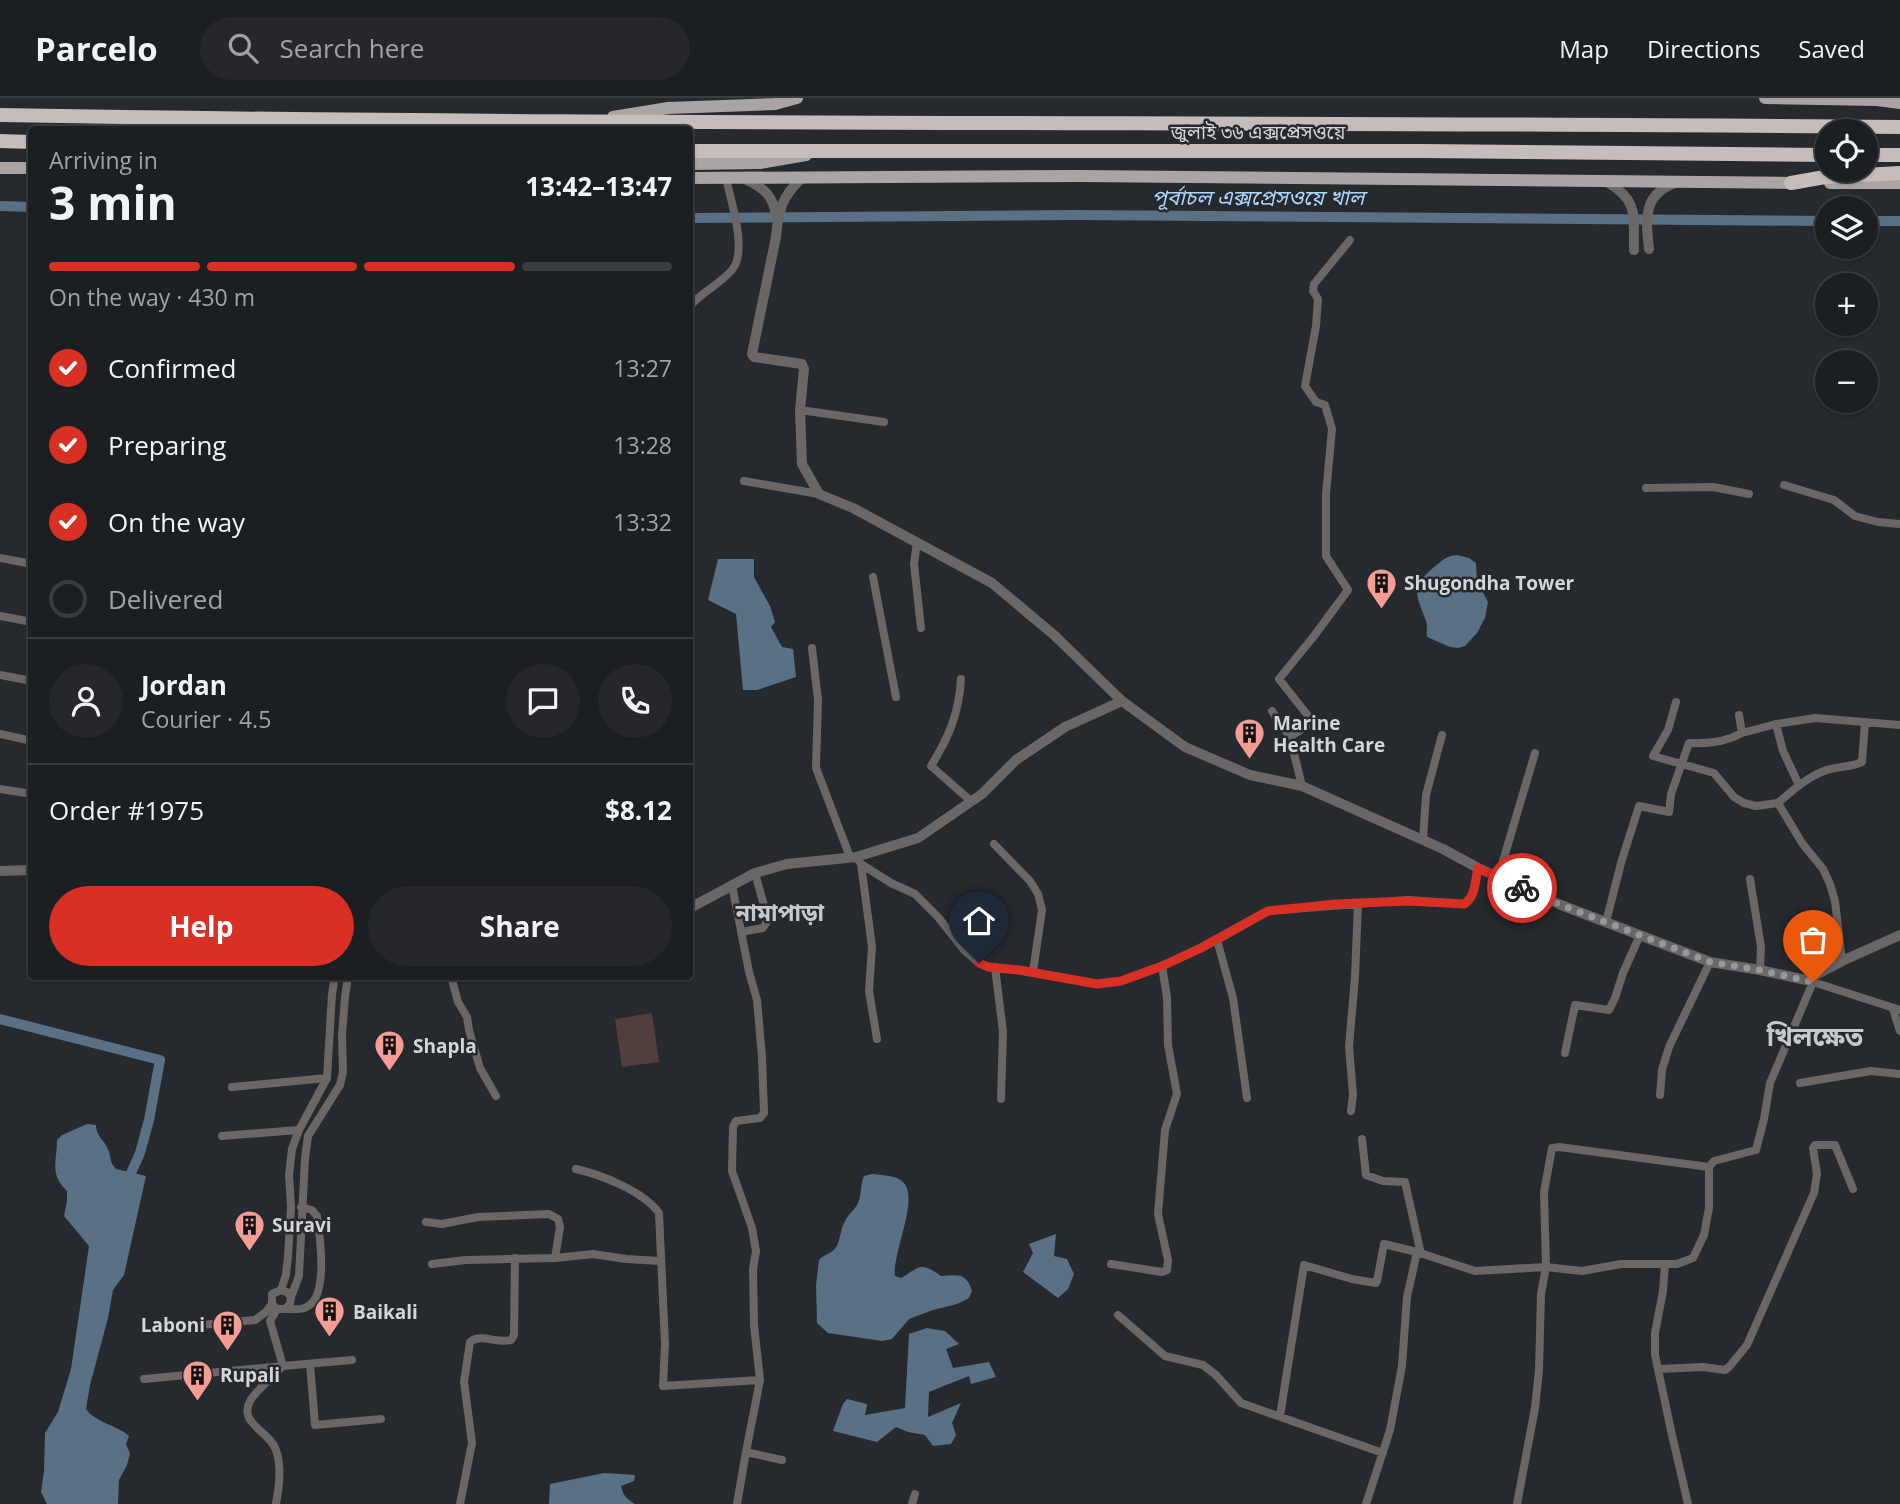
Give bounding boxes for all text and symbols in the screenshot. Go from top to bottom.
search box [200,17,690,80]
text: Parcelo [35,26,158,71]
icon: search [224,29,262,67]
text: Search here [280,30,424,66]
text: Map [1559,32,1609,65]
text: Directions [1647,32,1760,65]
text: Saved [1798,32,1865,65]
street label: জুলাই ৩৬ এক্সপ্রেসওয়ে [1170,119,1346,145]
map controls [1815,119,1878,413]
button: locate [1815,119,1878,182]
text: Arriving in [49,144,158,176]
text: 13:42–13:47 [525,168,672,204]
text: 3 min [49,171,177,233]
water label: পূর্বাচল এক্সপ্রেসওয়ে খাল [1152,183,1368,211]
button: layers [1815,196,1878,259]
button: + [1815,273,1878,336]
text: On the way · 430 m [49,281,255,313]
icon: check [49,349,87,387]
text: Confirmed [108,350,236,386]
button: − [1815,350,1878,413]
text: 13:27 [613,352,672,384]
icon: check [49,426,87,464]
text: Preparing [108,427,226,463]
text: 13:28 [613,429,672,461]
icon: check [49,503,87,541]
text: On the way [108,504,245,540]
text: 13:32 [613,506,672,538]
building icon: Shugondha Tower [1364,566,1398,610]
place label: Shugondha Tower [1404,570,1575,596]
text: Delivered [108,581,223,617]
button: person [49,664,123,738]
button: chat [506,664,580,738]
button: phone [598,664,672,738]
text: Jordan [141,667,227,703]
text: Courier · 4.5 [141,703,271,735]
place label: Marine Health Care [1273,710,1385,758]
building icon: Marine Health Care [1233,717,1267,761]
text: Order #1975 [49,792,204,828]
text: $8.12 [605,792,672,828]
courier [1487,853,1557,923]
icon: bike [1503,869,1541,907]
button: Help [49,886,354,966]
button: Share [368,886,672,966]
pin [949,891,1009,963]
district label: নামাপাড়া [735,896,825,928]
icon: home [960,902,998,940]
pin [1783,910,1843,982]
icon: bag [1794,921,1832,959]
district label: খিলক্ষেত [1766,1018,1864,1054]
building icon: Shapla [373,1029,407,1073]
place label: Shapla [413,1033,477,1059]
building icon: Suravi [232,1208,266,1252]
place label: Suravi [272,1212,332,1238]
building icon: Baikali [313,1295,347,1339]
place label: Baikali [353,1299,418,1325]
building icon: Laboni [211,1308,245,1352]
place label: Laboni [141,1312,205,1338]
building icon: Rupali [180,1358,214,1402]
place label: Rupali [220,1362,280,1388]

